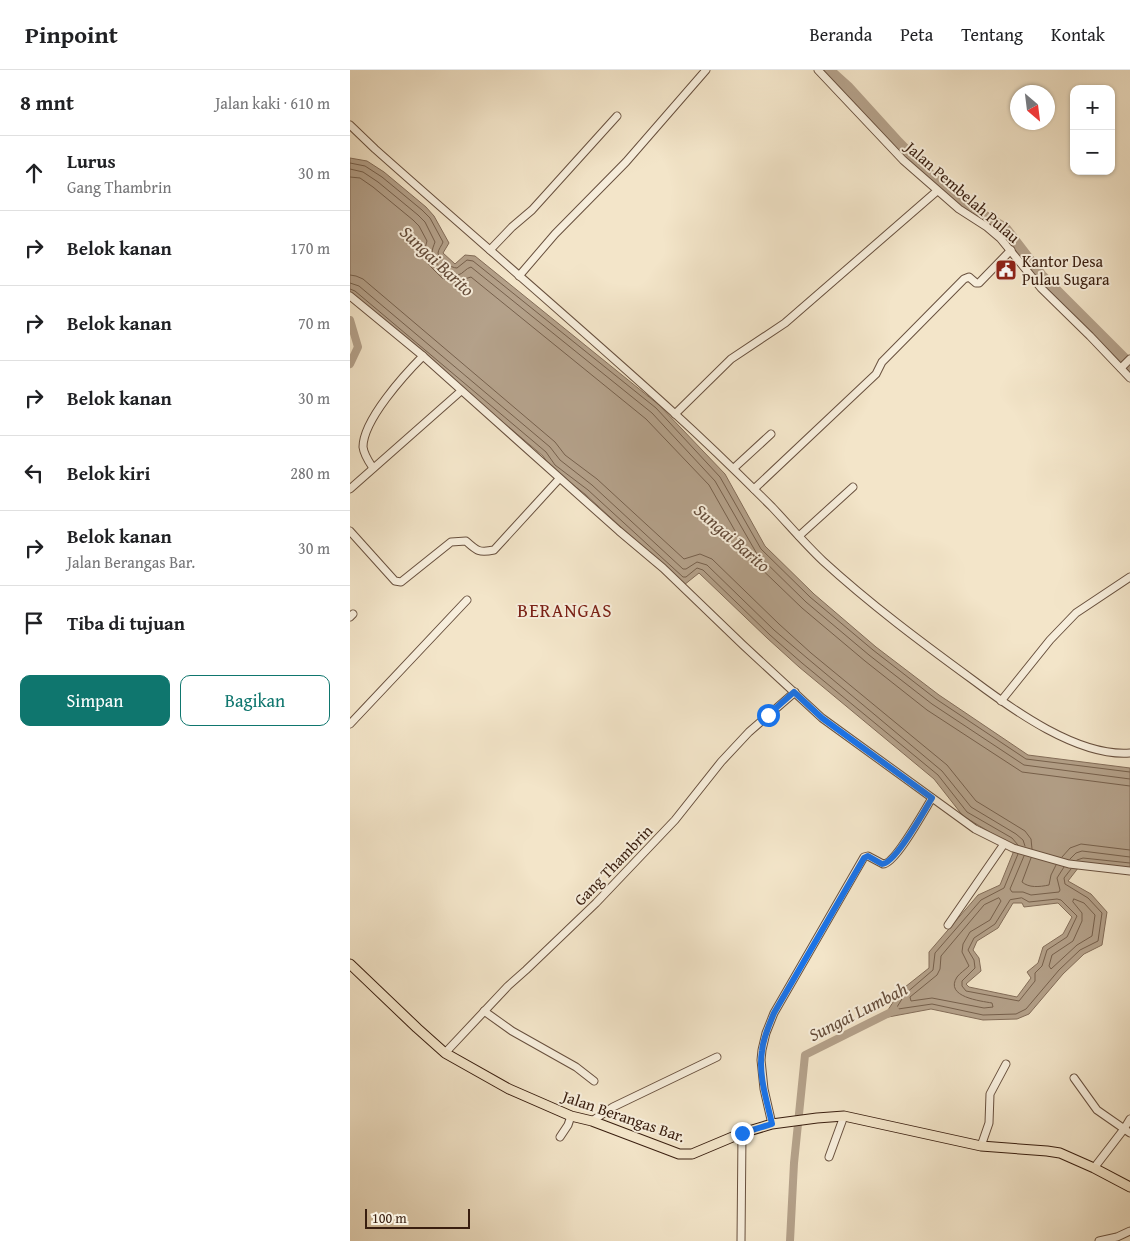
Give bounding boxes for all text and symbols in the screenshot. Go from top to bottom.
text: Pinpoint [25,17,118,52]
text: Beranda [810,21,872,48]
text: Peta [900,21,933,48]
text: Tentang [961,21,1023,48]
text: Kontak [1051,21,1105,48]
north arrow [1010,85,1055,130]
map controls [1070,85,1115,175]
button: + [1070,85,1115,130]
text: 8 mnt [20,87,74,118]
text: Jalan kaki · 610 m [215,91,330,115]
button: − [1070,130,1115,175]
street label: Jalan Pembelah Pulau [899,134,1026,249]
text: Lurus [67,147,116,175]
icon: ahead [20,159,48,187]
text: 30 m [298,161,330,185]
text: Gang Thambrin [67,175,171,199]
water label: Sungai Barito [394,219,481,302]
icon: right [20,234,48,262]
text: Belok kanan [67,234,172,262]
text: 170 m [290,236,330,260]
place label: Kantor Desa Pulau Sugara [1022,249,1110,291]
public building icon: Kantor Desa Pulau Sugara [994,258,1018,282]
icon: right [20,309,48,337]
text: Belok kanan [67,309,172,337]
text: 70 m [298,311,330,335]
icon: right [20,384,48,412]
text: Belok kanan [67,384,172,412]
text: 30 m [298,386,330,410]
icon: left [20,459,48,487]
text: Belok kiri [67,459,150,487]
text: 280 m [290,461,330,485]
water label: Sungai Barito [688,497,777,579]
text: Belok kanan [67,522,172,550]
icon: right [20,534,48,562]
text: 30 m [298,536,330,560]
text: Jalan Berangas Bar. [67,550,195,574]
district label: BERANGAS [517,596,613,624]
icon: arrive [20,609,48,637]
text: Tiba di tujuan [67,609,185,637]
button: Simpan [20,675,170,726]
button: Bagikan [180,675,330,726]
route start [757,704,780,727]
street label: Gang Thambrin [568,819,658,911]
water label: Sungai Lumbah [804,975,912,1048]
street label: Jalan Berangas Bar. [558,1083,689,1148]
route end [731,1122,754,1145]
scale bar [365,1206,470,1229]
text: 100 m [372,1208,407,1228]

